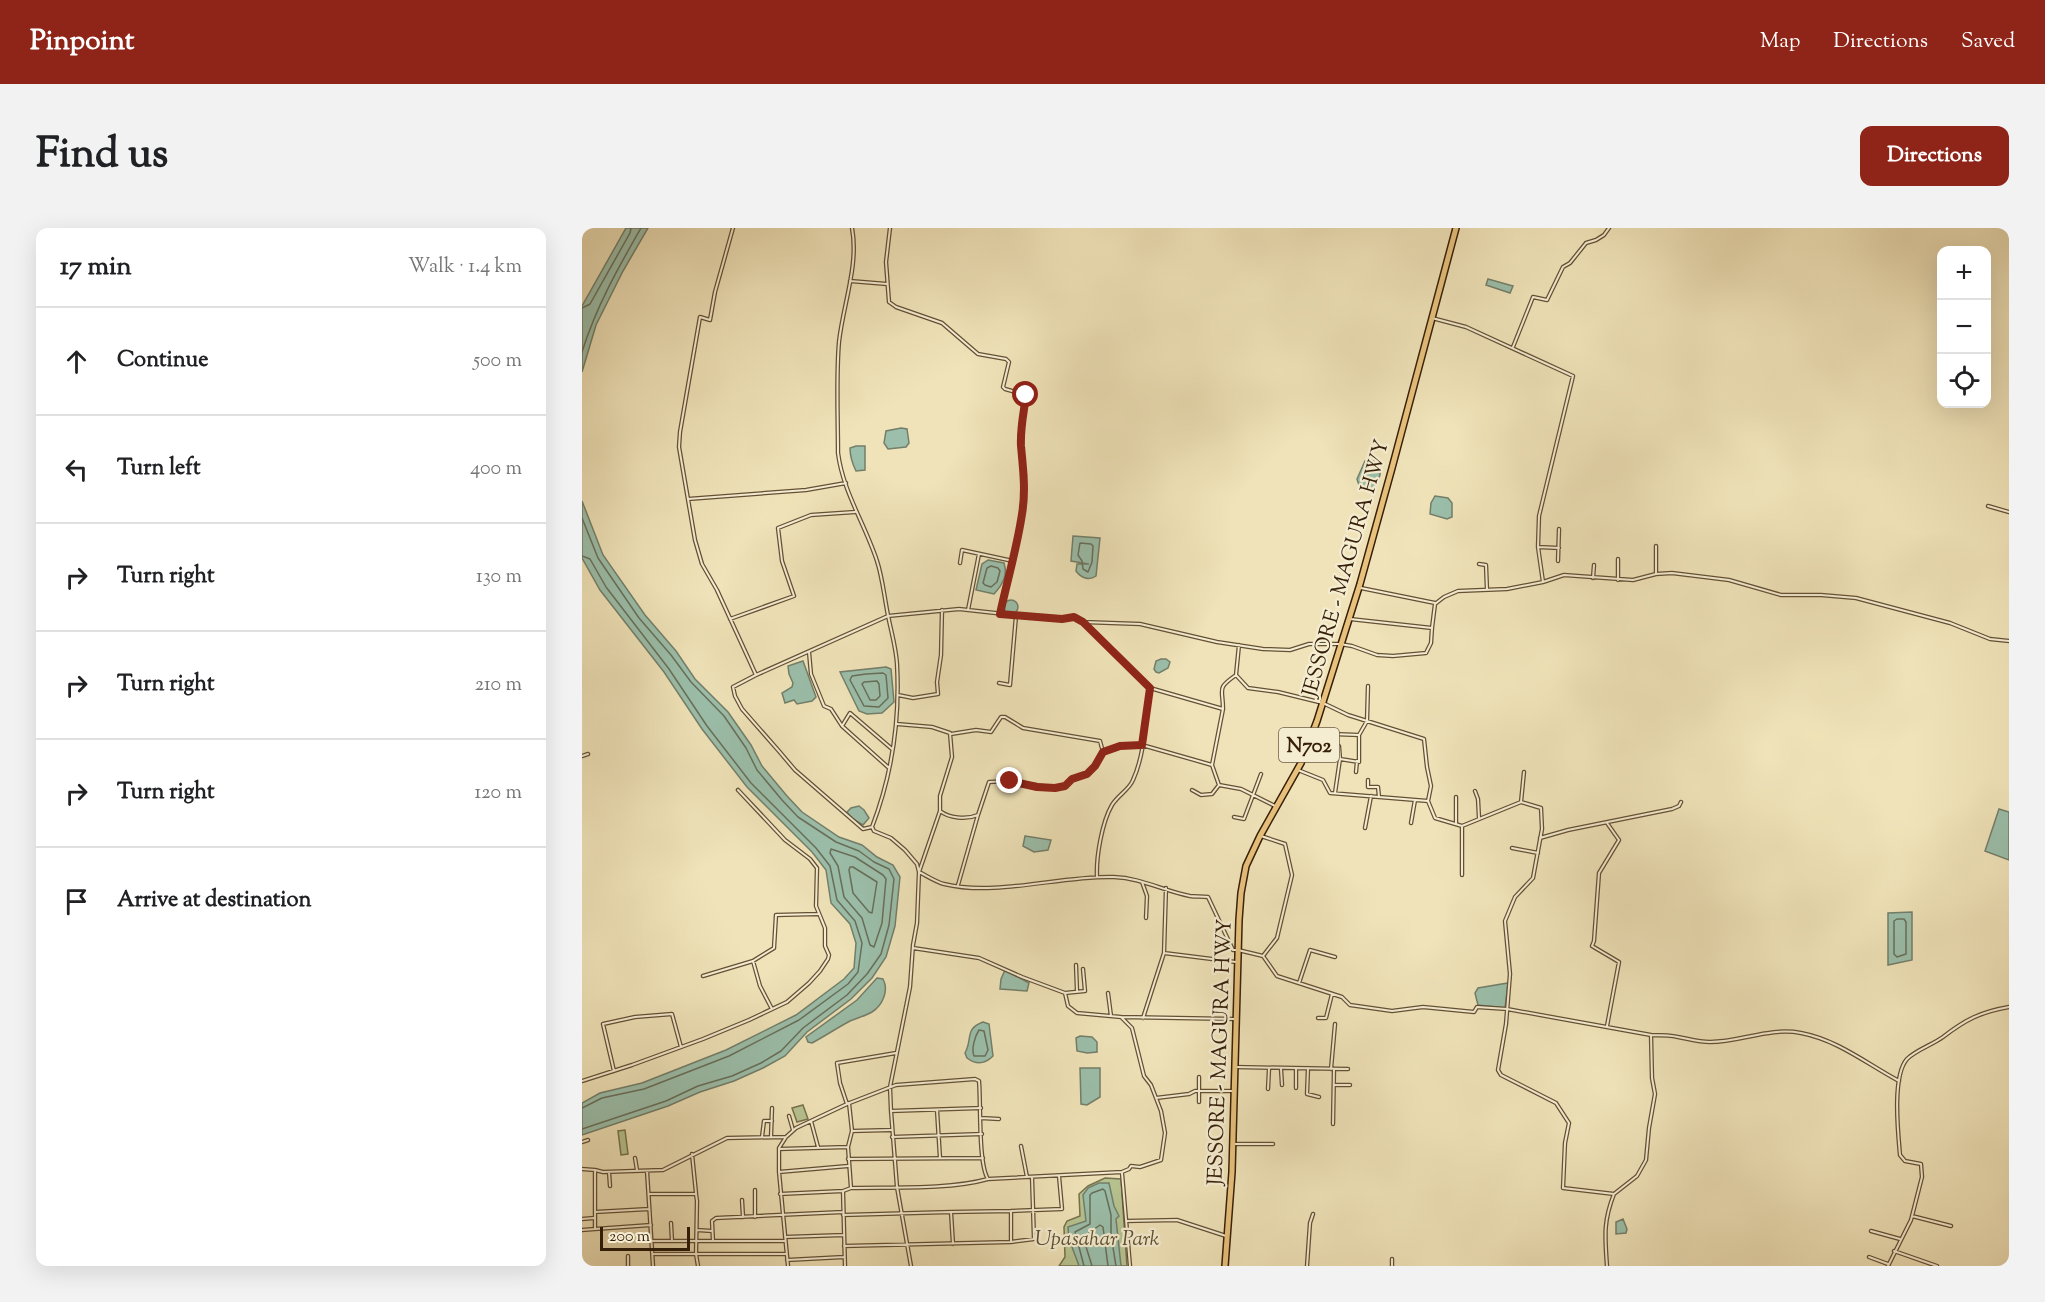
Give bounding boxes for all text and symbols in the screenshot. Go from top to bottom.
text: Pinpoint [30,22,134,62]
text: Map [1760,27,1800,57]
text: Directions [1833,27,1928,57]
text: Saved [1961,27,2015,57]
text: Find us [36,126,168,186]
button: Directions [1860,126,2009,186]
map controls [1937,246,1991,408]
button: + [1937,246,1991,300]
text: 17 min [60,249,132,286]
text: Walk · 1.4 km [408,253,522,282]
button: − [1937,300,1991,354]
icon: ahead [60,345,93,378]
text: Continue [117,345,208,377]
text: 500 m [473,347,522,376]
button: locate [1937,354,1991,408]
route start [1012,381,1038,407]
street label: JESSORE - MAGURA HWY [1295,436,1398,702]
icon: left [60,453,93,486]
text: Turn left [117,453,200,485]
text: 400 m [470,455,522,484]
icon: right [60,561,93,594]
text: Turn right [117,561,214,593]
text: 130 m [476,563,522,592]
icon: right [60,669,93,702]
text: Turn right [117,669,214,701]
text: 210 m [475,671,522,700]
road number: N702 [1279,728,1339,762]
route end [996,767,1022,793]
icon: right [60,777,93,810]
text: Turn right [117,777,214,809]
text: 120 m [474,779,522,808]
icon: arrive [60,885,93,918]
text: Arrive at destination [117,885,312,917]
street label: JESSORE - MAGURA HWY [1201,918,1241,1187]
scale bar [600,1224,690,1252]
park label: Upasahar Park [1035,1225,1160,1255]
text: 200 m [609,1226,650,1249]

